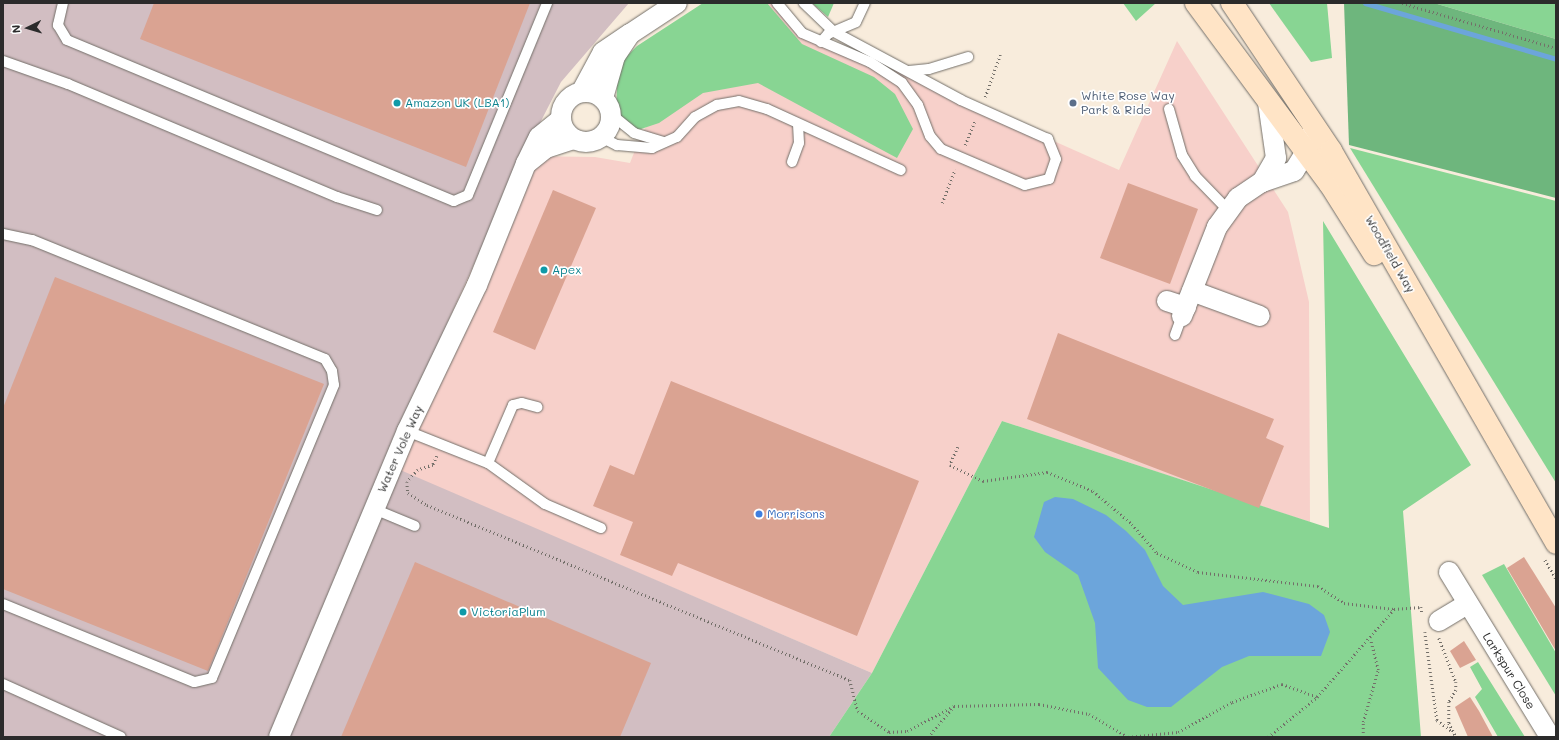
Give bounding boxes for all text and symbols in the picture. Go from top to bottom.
north arrow [8,8,48,48]
text: N [8,24,23,34]
place label: White Rose Way Park & Ride [1081,89,1175,117]
place label: Amazon UK (LBA1) [405,96,509,110]
marker: Amazon UK (LBA1) [392,98,402,108]
marker: White Rose Way Park & Ride [1068,98,1078,108]
street label: Woodfield Way [1362,213,1418,295]
place label: Apex [552,263,581,277]
marker: Apex [539,265,549,275]
street label: Water Vole Way [374,403,426,495]
place label: Morrisons [767,507,825,521]
marker: Morrisons [754,509,764,519]
place label: VictoriaPlum [471,605,545,619]
marker: VictoriaPlum [458,607,468,617]
street label: Larkspur Close [1480,630,1538,712]

